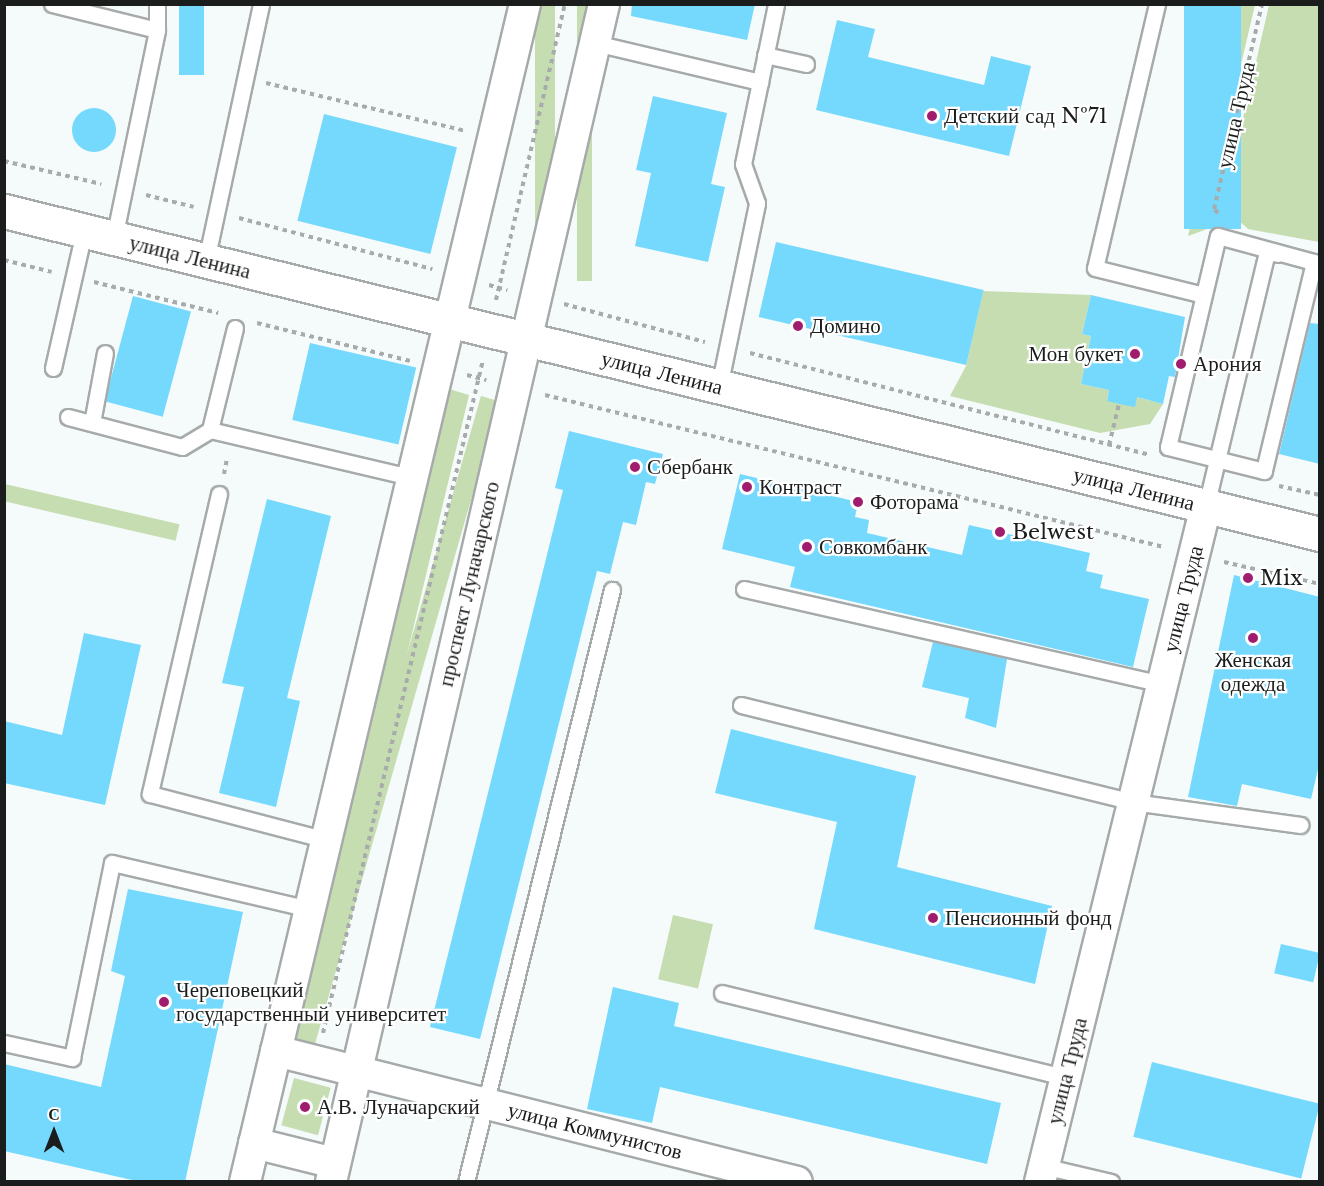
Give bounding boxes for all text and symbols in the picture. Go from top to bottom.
street label: улица Труда [1211,59,1261,171]
place label: Детский сад №71 [944,103,1108,129]
marker: Детский сад №71 [925,109,939,123]
street label: улица Ленина [127,230,253,284]
place label: Домино [810,313,881,339]
marker: Домино [791,319,805,333]
place label: Мон букет [1029,341,1123,367]
street label: улица Ленина [599,346,725,400]
marker: Мон букет [1128,347,1142,361]
place label: Арония [1193,351,1261,377]
marker: Арония [1174,357,1188,371]
place label: Сбербанк [647,454,733,480]
marker: Сбербанк [628,460,642,474]
street label: улица Ленина [1071,462,1197,516]
place label: Контраст [759,474,841,500]
street label: проспект Луначарского [433,479,505,689]
marker: Контраст [740,480,754,494]
place label: Фоторама [870,489,959,515]
marker: Фоторама [851,495,865,509]
place label: Belwest [1012,519,1094,545]
marker: Belwest [993,525,1007,539]
place label: Совкомбанк [819,534,927,560]
marker: Совкомбанк [800,540,814,554]
street label: улица Труда [1158,543,1208,655]
place label: Mix [1260,565,1303,591]
marker: Mix [1241,571,1255,585]
marker: Женская одежда [1246,631,1260,645]
place label: Женская одежда [1215,647,1291,697]
place label: Пенсионный фонд [945,905,1112,931]
marker: Пенсионный фонд [926,911,940,925]
place label: Череповецкий государственный университет [176,977,446,1027]
marker: Череповецкий государственный университет [157,995,171,1009]
street label: улица Труда [1042,1015,1092,1127]
place label: А.В. Луначарский [317,1094,480,1120]
street label: улица Коммунистов [505,1097,685,1165]
marker: А.В. Луначарский [298,1100,312,1114]
north arrow [24,1102,84,1162]
text: С [48,1104,60,1124]

